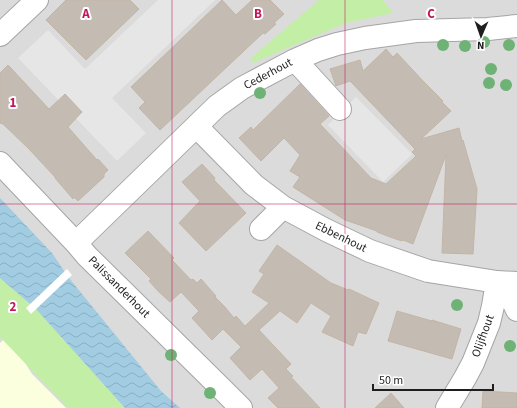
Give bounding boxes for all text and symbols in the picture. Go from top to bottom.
text: A [81,5,90,23]
text: B [254,5,262,23]
text: C [427,5,435,23]
north arrow [461,16,501,56]
text: N [477,38,485,53]
street label: Cederhout [241,54,295,94]
text: 1 [10,94,17,112]
street label: Ebbenhout [312,217,370,257]
street label: Palissanderhout [84,252,154,322]
text: 2 [10,298,17,316]
street label: Olijfhout [467,312,499,360]
scale bar [373,366,493,392]
text: 50 m [379,372,403,389]

